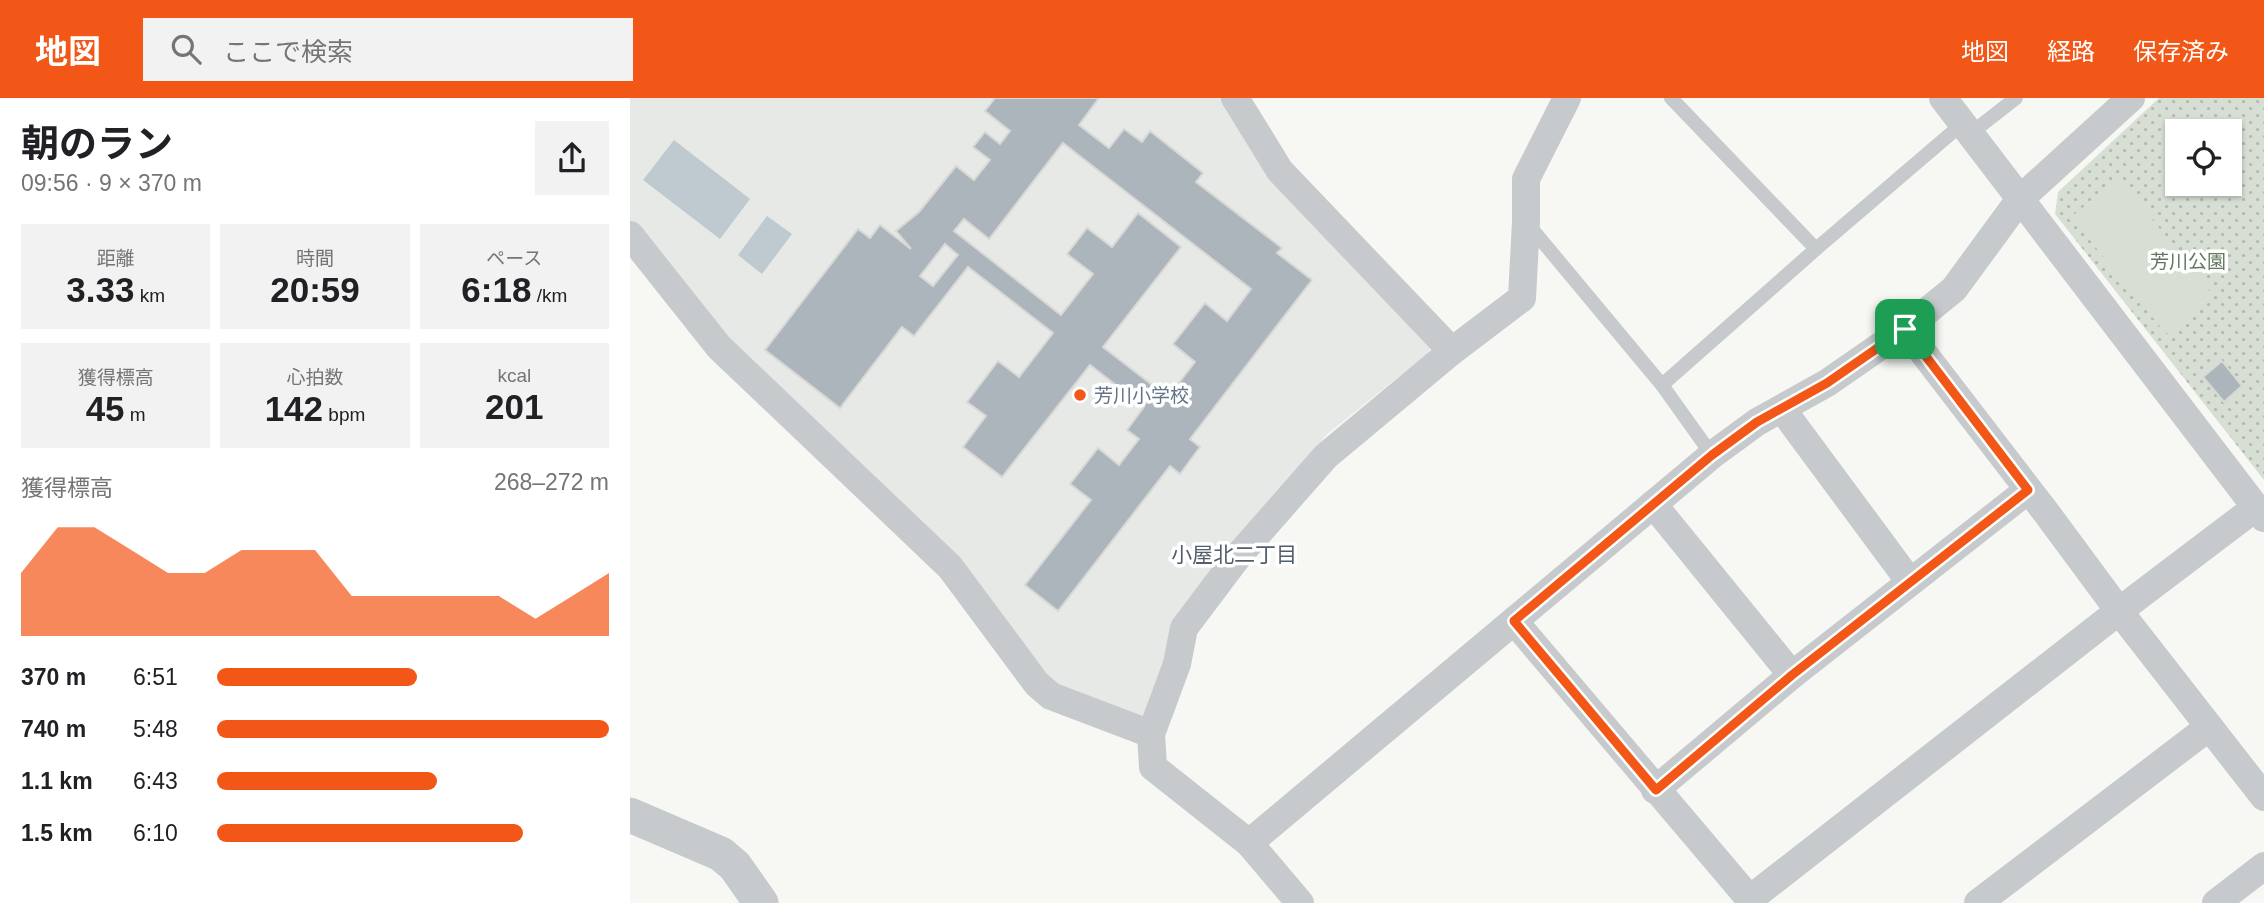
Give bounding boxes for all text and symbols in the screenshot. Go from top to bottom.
search box [143,18,633,81]
icon: search [167,30,205,68]
text: 地図 [35,33,101,70]
text: ここで検索 [223,37,353,67]
text: 地図 [1961,38,2009,65]
text: 経路 [2047,38,2095,65]
text: 保存済み [2133,38,2229,65]
map controls [2165,119,2242,196]
button: locate [2165,119,2242,196]
button: share [535,121,609,195]
text: 朝のラン [21,123,173,165]
text: 09:56 · 9 × 370 m [21,170,202,196]
text: 距離 [97,248,135,269]
text: 時間 [296,248,334,269]
text: ペース [486,248,542,269]
park label: 芳川公園 [2150,251,2226,272]
text: 3.33 [66,270,134,309]
text: 20:59 [270,270,360,309]
text: 6:18 [461,270,531,309]
text: km [134,285,165,306]
text: /km [531,285,567,306]
pin [1875,299,1935,359]
icon: arrive [1886,310,1924,348]
text: kcal [497,365,531,386]
text: 獲得標高 [78,367,154,388]
text: 心拍数 [286,367,344,388]
place label: 芳川小学校 [1094,385,1189,406]
text: 201 [485,387,544,426]
marker: 芳川小学校 [1072,387,1088,403]
text: 45 [86,389,125,428]
text: 142 [265,389,323,428]
text: m [125,404,146,425]
text: bpm [323,404,365,425]
text: 268–272 m [494,469,609,495]
text: 獲得標高 [21,475,113,501]
district label: 小屋北二丁目 [1171,543,1297,566]
text: 370 m [21,664,86,690]
text: 6:51 [133,664,178,690]
text: 740 m [21,716,86,742]
text: 5:48 [133,716,178,742]
text: 1.1 km [21,768,93,794]
text: 6:43 [133,768,178,794]
text: 1.5 km [21,820,93,846]
text: 6:10 [133,820,178,846]

